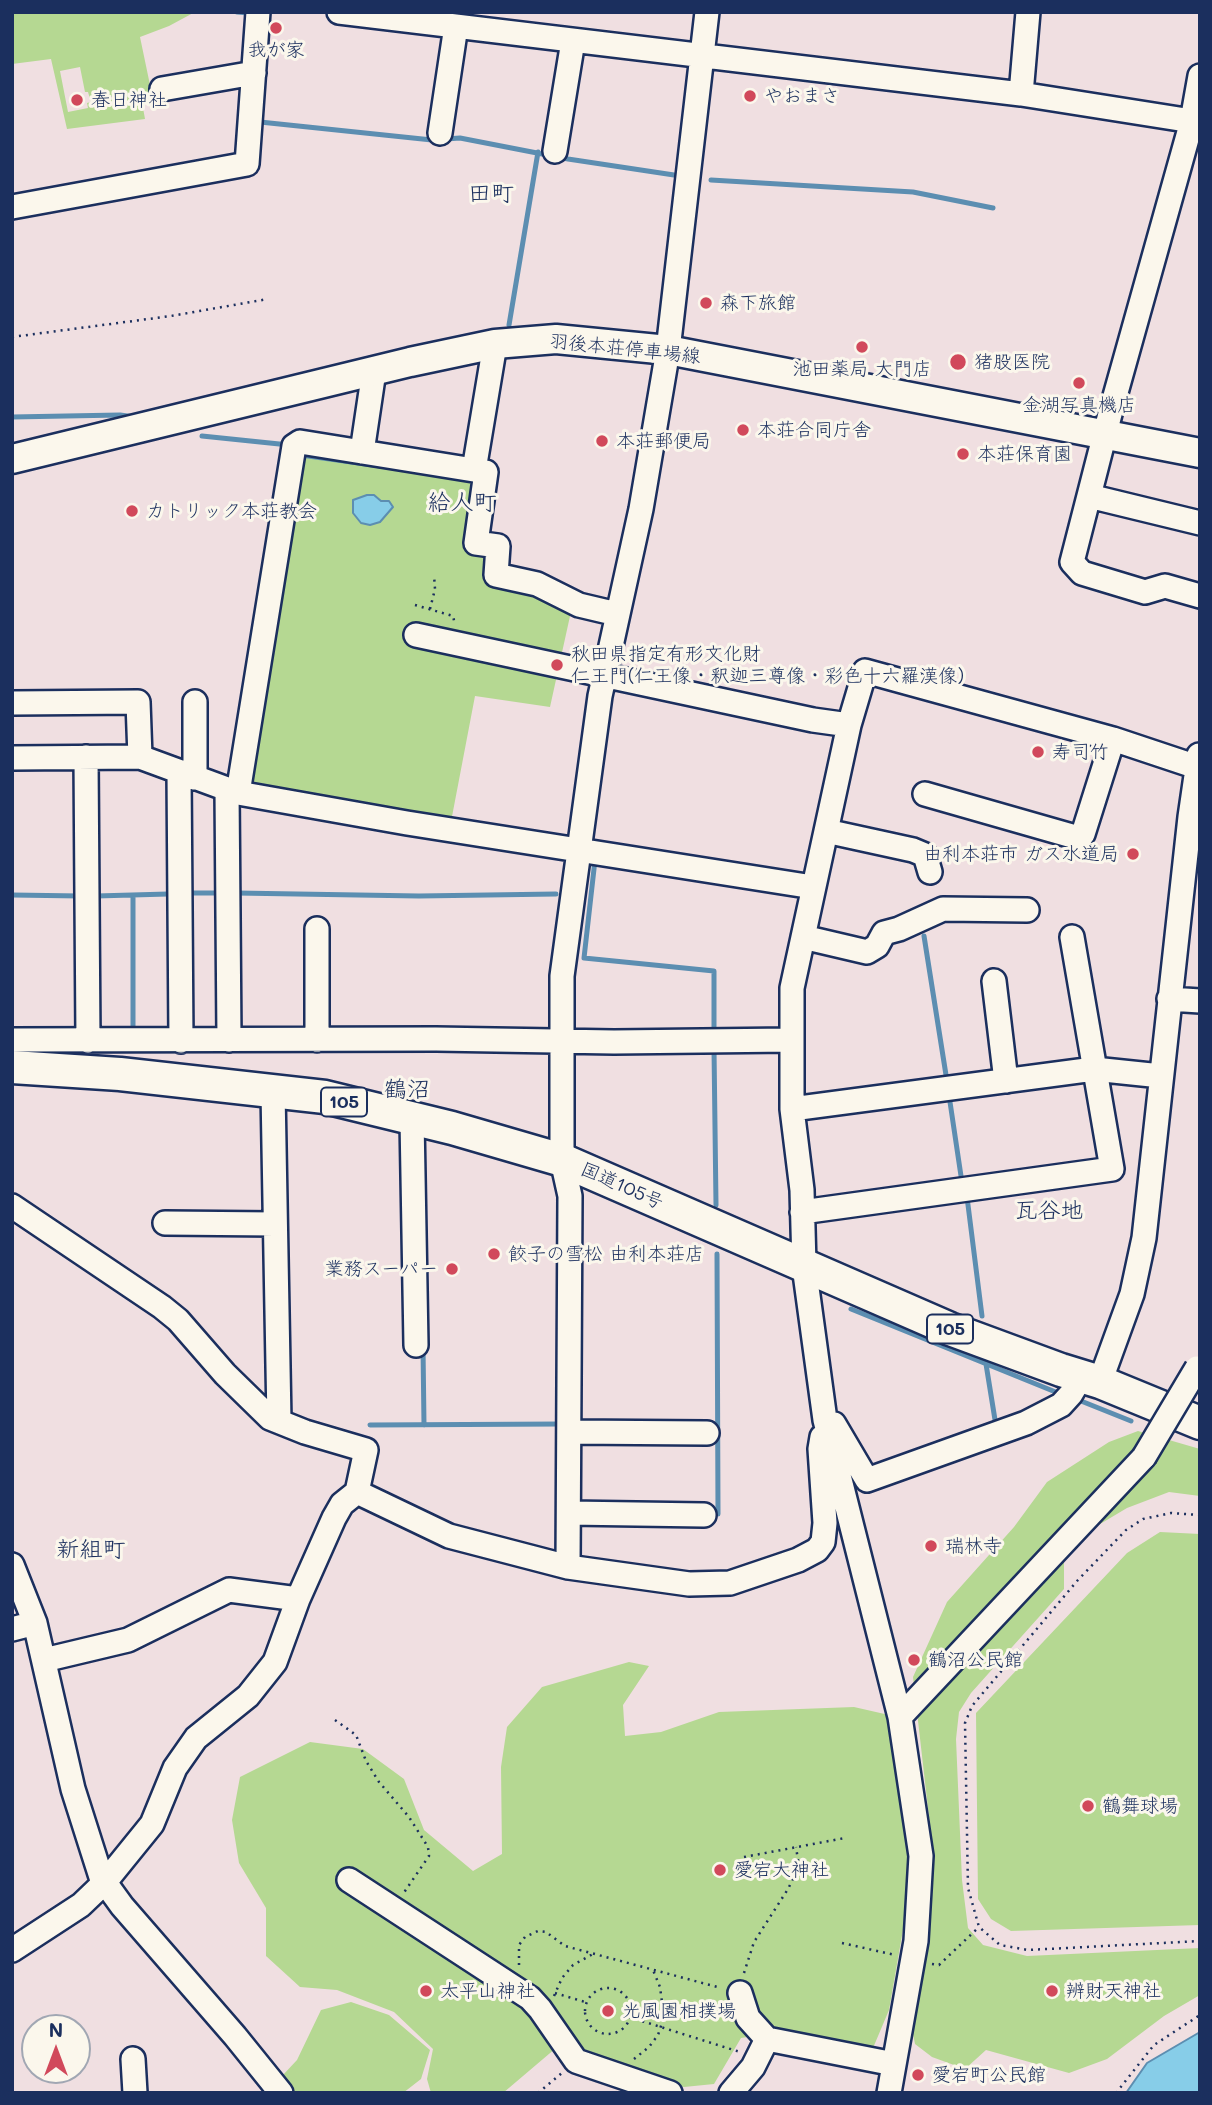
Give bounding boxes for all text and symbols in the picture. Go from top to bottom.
marker: 我が家 [268,20,284,36]
place label: 我が家 [248,39,304,61]
place label: やおまさ [764,85,840,107]
marker: やおまさ [742,88,758,104]
place label: 春日神社 [91,89,167,111]
marker: 春日神社 [69,92,85,108]
district label: 田町 [468,180,514,208]
place label: 森下旅館 [720,292,796,314]
marker: 森下旅館 [698,295,714,311]
street label: 羽後本荘停車場線 [548,330,702,368]
marker: 池田薬局 大門店 [854,339,870,355]
place label: 猪股医院 [974,351,1050,373]
marker: 猪股医院 [948,352,968,372]
place label: 池田薬局 大門店 [792,358,932,380]
marker: 金湖写真機店 [1071,375,1087,391]
place label: 金湖写真機店 [1022,394,1136,416]
place label: 本荘合同庁舎 [757,419,871,441]
marker: 本荘合同庁舎 [735,422,751,438]
place label: 本荘郵便局 [616,430,711,452]
marker: 本荘郵便局 [594,433,610,449]
place label: 本荘保育園 [977,443,1072,465]
marker: 本荘保育園 [955,446,971,462]
district label: 給人町 [428,489,496,517]
place label: カトリック本荘教会 [146,500,317,522]
marker: カトリック本荘教会 [124,503,140,519]
place label: 秋田県指定有形文化財 仁王門(仁王像・釈迦三尊像・彩色十六羅漢像) [571,643,964,687]
marker: 秋田県指定有形文化財 仁王門(仁王像・釈迦三尊像・彩色十六羅漢像) [549,657,565,673]
place label: 寿司竹 [1052,741,1109,763]
marker: 寿司竹 [1030,744,1046,760]
place label: 由利本荘市 ガス水道局 [923,843,1119,865]
marker: 由利本荘市 ガス水道局 [1125,846,1141,862]
district label: 鶴沼 [384,1076,430,1104]
road number: 105 [321,1087,367,1116]
street label: 国道105号 [577,1158,667,1214]
district label: 瓦谷地 [1015,1197,1083,1225]
place label: 餃子の雪松 由利本荘店 [508,1243,704,1265]
marker: 餃子の雪松 由利本荘店 [486,1246,502,1262]
place label: 業務スーパー [325,1258,438,1280]
marker: 業務スーパー [444,1261,460,1277]
road number: 105 [927,1314,973,1344]
place label: 瑞林寺 [945,1535,1002,1557]
district label: 新組町 [57,1536,125,1564]
marker: 瑞林寺 [923,1538,939,1554]
place label: 鶴沼公民館 [928,1649,1023,1671]
marker: 鶴沼公民館 [906,1652,922,1668]
place label: 鶴舞球場 [1102,1795,1178,1817]
marker: 鶴舞球場 [1080,1798,1096,1814]
place label: 愛宕大神社 [734,1859,829,1881]
marker: 愛宕大神社 [712,1862,728,1878]
place label: 太平山神社 [440,1980,535,2002]
place label: 辨財天神社 [1066,1980,1161,2002]
marker: 太平山神社 [418,1983,434,1999]
marker: 辨財天神社 [1044,1983,1060,1999]
place label: 光風園相撲場 [622,2000,736,2022]
marker: 光風園相撲場 [600,2003,616,2019]
north arrow [21,2014,91,2084]
text: N [49,2017,63,2042]
place label: 愛宕町公民館 [932,2064,1046,2086]
marker: 愛宕町公民館 [910,2067,926,2083]

